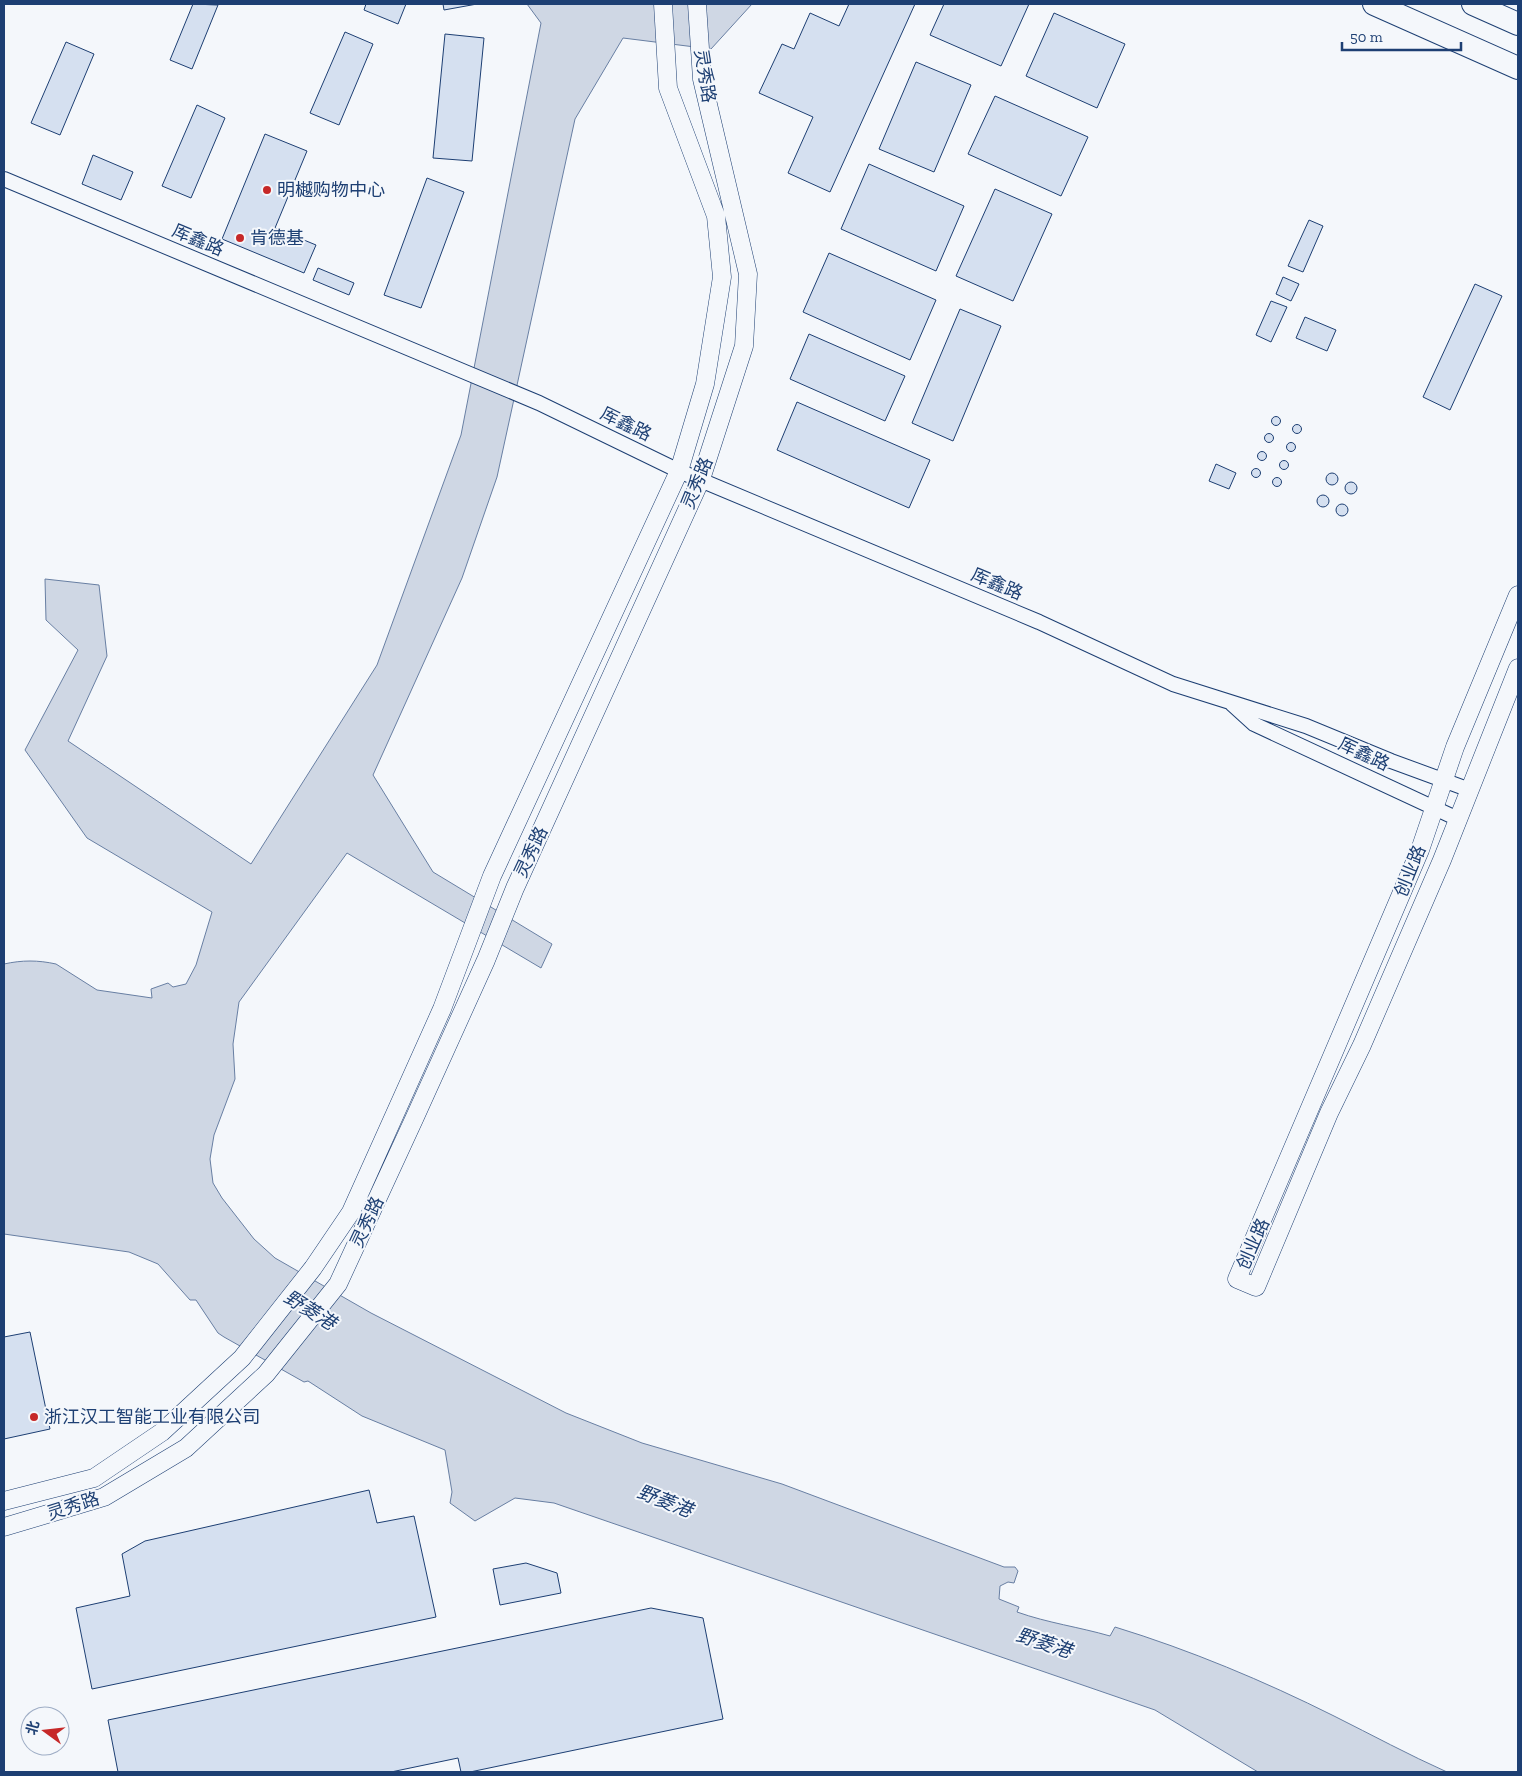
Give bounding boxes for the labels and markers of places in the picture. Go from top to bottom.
place label: 明樾购物中心 [277,179,385,201]
marker: 明樾购物中心 [261,184,273,196]
place label: 肯德基 [250,227,304,249]
marker: 肯德基 [234,232,246,244]
place label: 浙江汉工智能工业有限公司 [44,1406,260,1428]
marker: 浙江汉工智能工业有限公司 [28,1411,40,1423]

